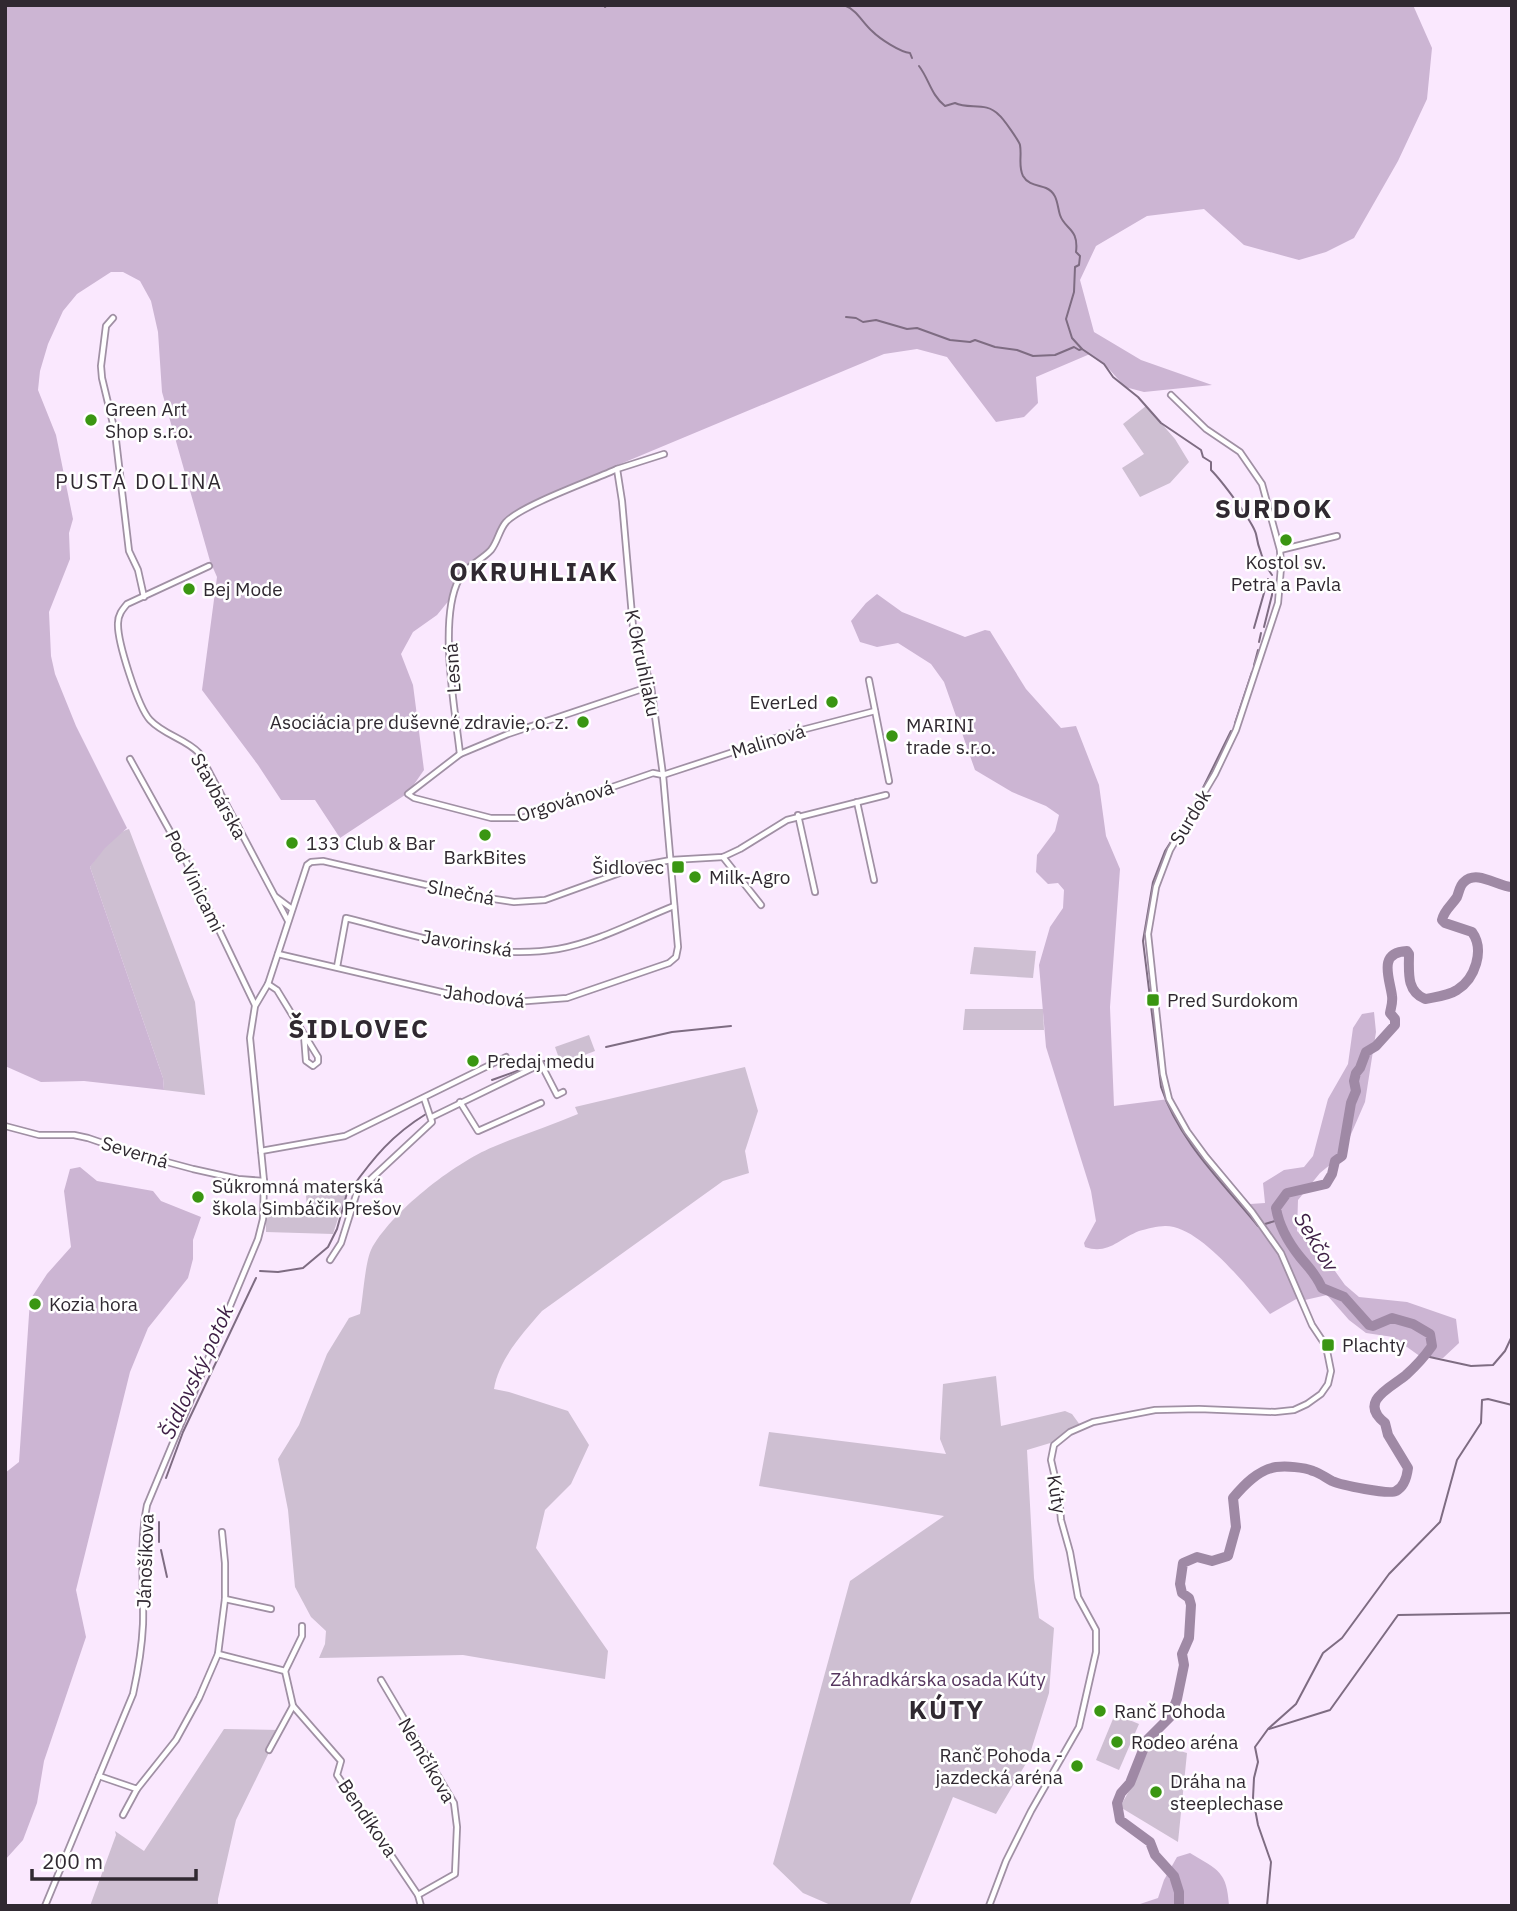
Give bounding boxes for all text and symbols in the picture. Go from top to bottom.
place label: Green Art Shop s.r.o. [105,397,193,443]
marker: Green Art Shop s.r.o. [83,412,99,428]
district label: PUSTÁ DOLINA [55,467,223,495]
district label: SURDOK [1215,491,1333,525]
marker: Kostol sv. Petra a Pavla [1278,532,1294,548]
place label: Kostol sv. Petra a Pavla [1231,550,1341,596]
district label: OKRUHLIAK [449,554,619,588]
place label: Bej Mode [203,577,283,601]
marker: Bej Mode [181,581,197,597]
street label: K Okruhliaku [620,607,666,719]
street label: Lesná [438,642,466,694]
place label: EverLed [750,690,818,714]
marker: EverLed [824,694,840,710]
place label: Asociácia pre duševné zdravie, o. z. [270,710,569,734]
place label: MARINI trade s.r.o. [906,713,996,759]
marker: Asociácia pre duševné zdravie, o. z. [575,714,591,730]
street label: Malinová [728,718,808,764]
marker: MARINI trade s.r.o. [884,728,900,744]
street label: Stavbárska [186,749,252,843]
street label: Orgovánová [514,775,616,827]
street label: Surdok [1164,785,1216,849]
street label: Pod Vinicami [160,826,230,936]
marker: BarkBites [477,827,493,843]
place label: 133 Club & Bar [306,831,435,855]
marker: 133 Club & Bar [284,835,300,851]
place label: BarkBites [444,845,526,869]
place label: Šidlovec [592,855,664,879]
marker: Šidlovec [670,859,686,875]
place label: Milk-Agro [709,865,790,889]
marker: Milk-Agro [687,869,703,885]
street label: Slnečná [425,874,497,910]
street label: Javorinská [420,924,514,962]
street label: Jahodová [442,979,526,1013]
place label: Pred Surdokom [1167,988,1298,1012]
marker: Pred Surdokom [1145,992,1161,1008]
district label: ŠIDLOVEC [288,1011,430,1045]
place label: Predaj medu [487,1049,595,1073]
marker: Predaj medu [465,1053,481,1069]
street label: Severná [99,1130,171,1174]
place label: Súkromná materská škola Simbáčik Prešov [212,1174,401,1220]
marker: Súkromná materská škola Simbáčik Prešov [190,1189,206,1205]
water label: Sekčov [1288,1207,1346,1277]
place label: Kozia hora [49,1292,138,1316]
marker: Kozia hora [27,1296,43,1312]
water label: Šidlovský potok [153,1299,240,1443]
place label: Plachty [1342,1333,1406,1357]
marker: Plachty [1320,1337,1336,1353]
street label: Kúty [1042,1473,1072,1516]
street label: Jánošíkova [131,1513,159,1609]
park label: Záhradkárska osada Kúty [830,1667,1046,1691]
district label: KÚTY [909,1692,985,1726]
place label: Ranč Pohoda [1114,1699,1225,1723]
marker: Ranč Pohoda [1092,1703,1108,1719]
street label: Nemčíkova [393,1713,461,1807]
place label: Rodeo aréna [1131,1730,1238,1754]
marker: Rodeo aréna [1109,1734,1125,1750]
place label: Ranč Pohoda - jazdecká aréna [936,1743,1063,1789]
marker: Ranč Pohoda - jazdecká aréna [1069,1758,1085,1774]
place label: Dráha na steeplechase [1170,1769,1283,1815]
street label: Bendíkova [333,1774,403,1862]
marker: Dráha na steeplechase [1148,1784,1164,1800]
scale bar [32,1838,196,1882]
text: 200 m [42,1847,103,1875]

